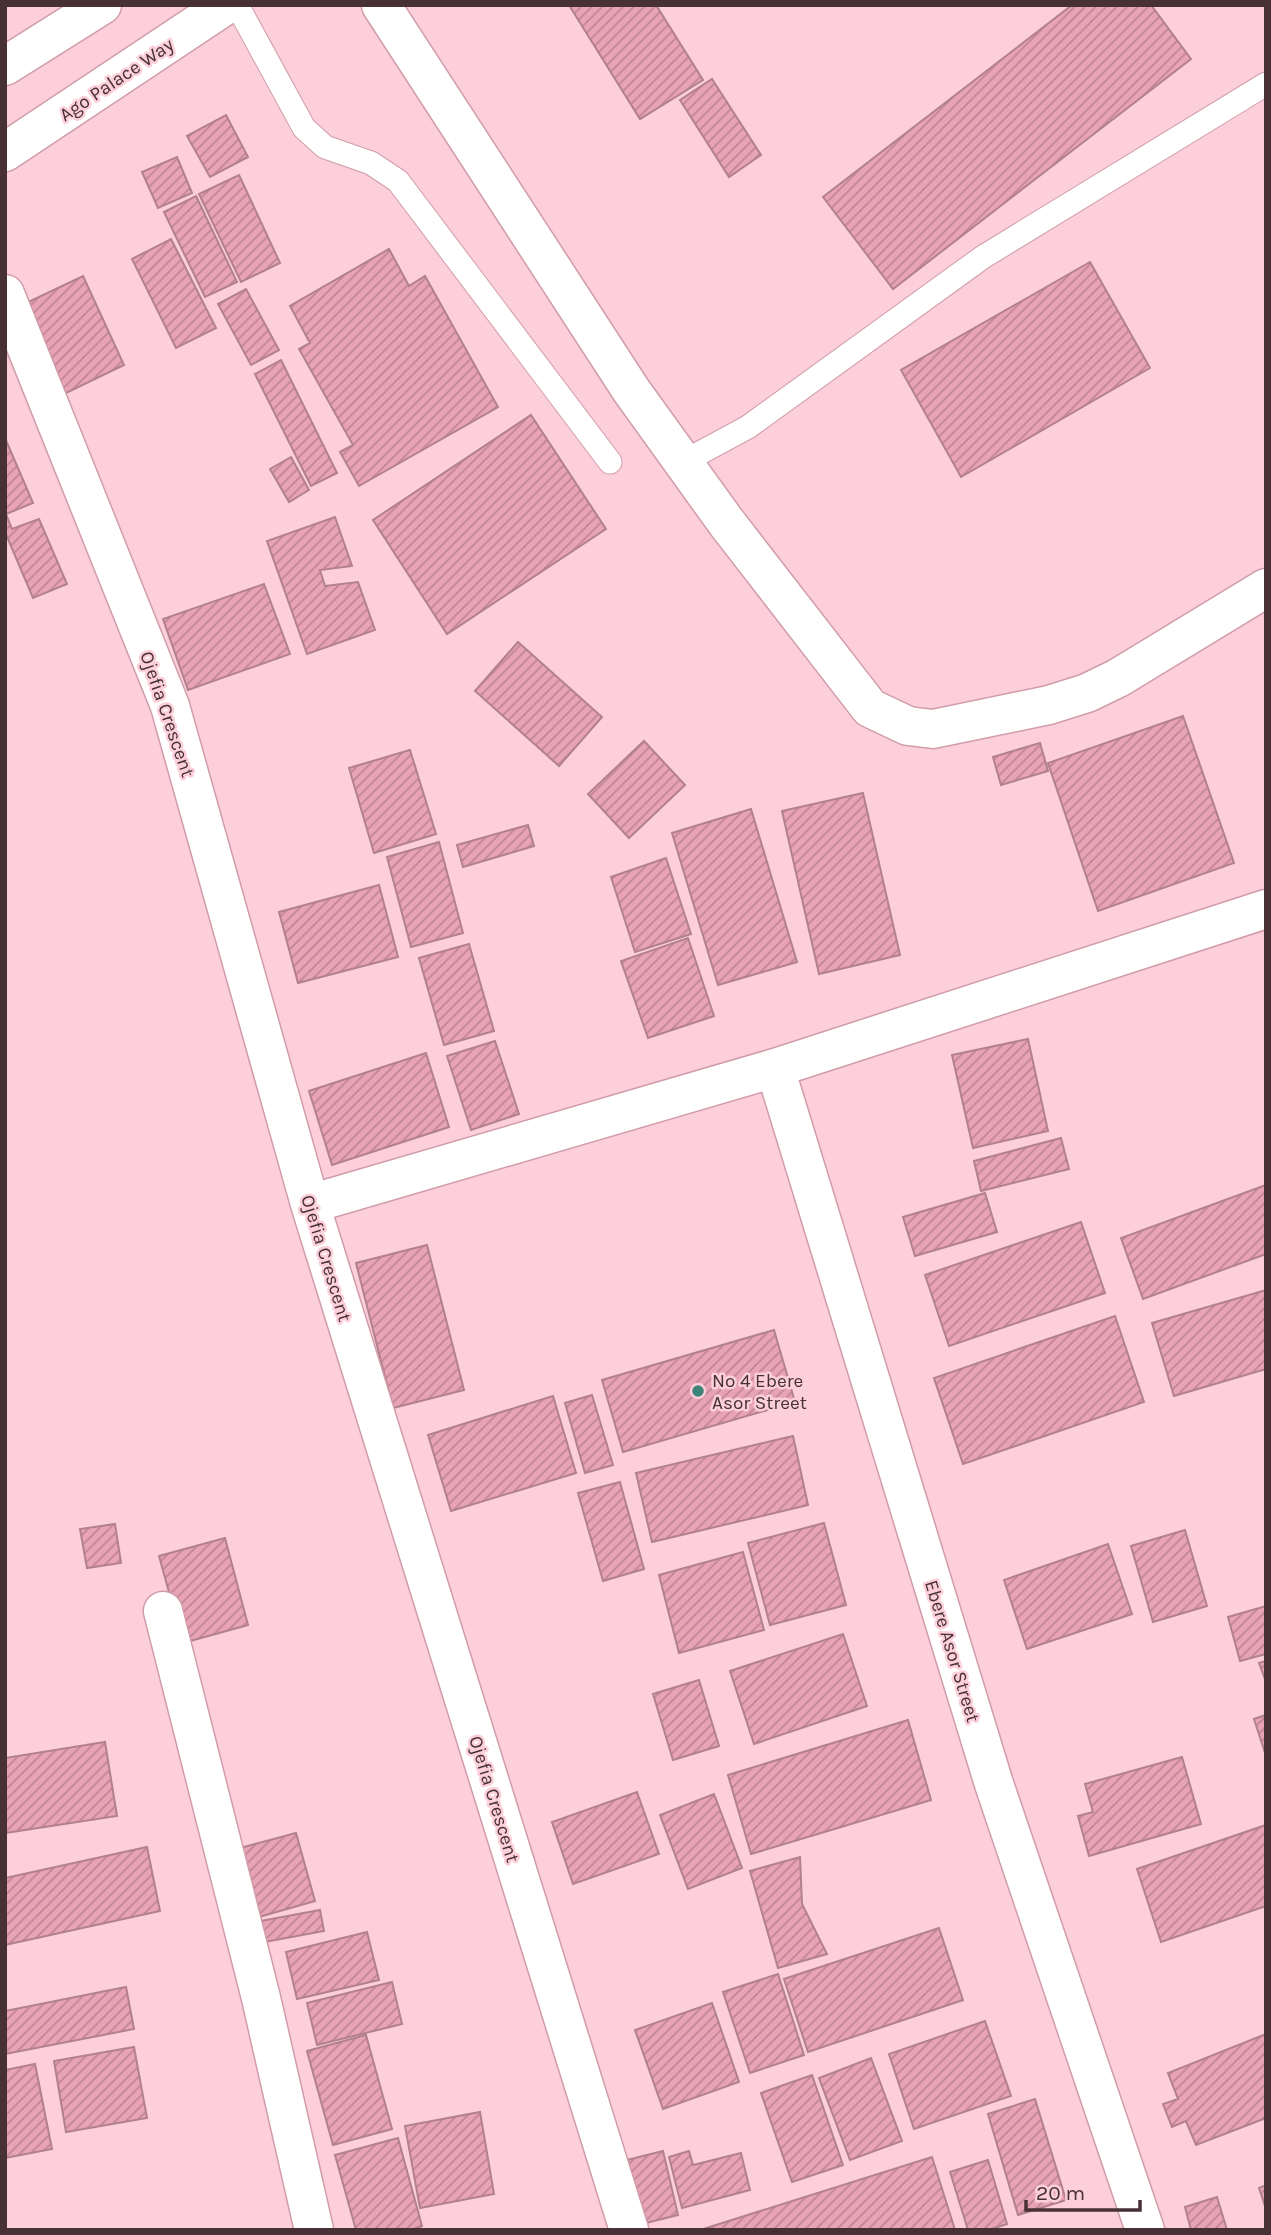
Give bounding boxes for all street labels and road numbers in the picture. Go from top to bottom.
street label: Ago Palace Way [55,33,178,126]
street label: Ojefia Crescent [135,649,199,780]
street label: Ojefia Crescent [296,1192,356,1324]
street label: Ebere Asor Street [920,1577,984,1725]
street label: Ojefia Crescent [464,1733,524,1865]

